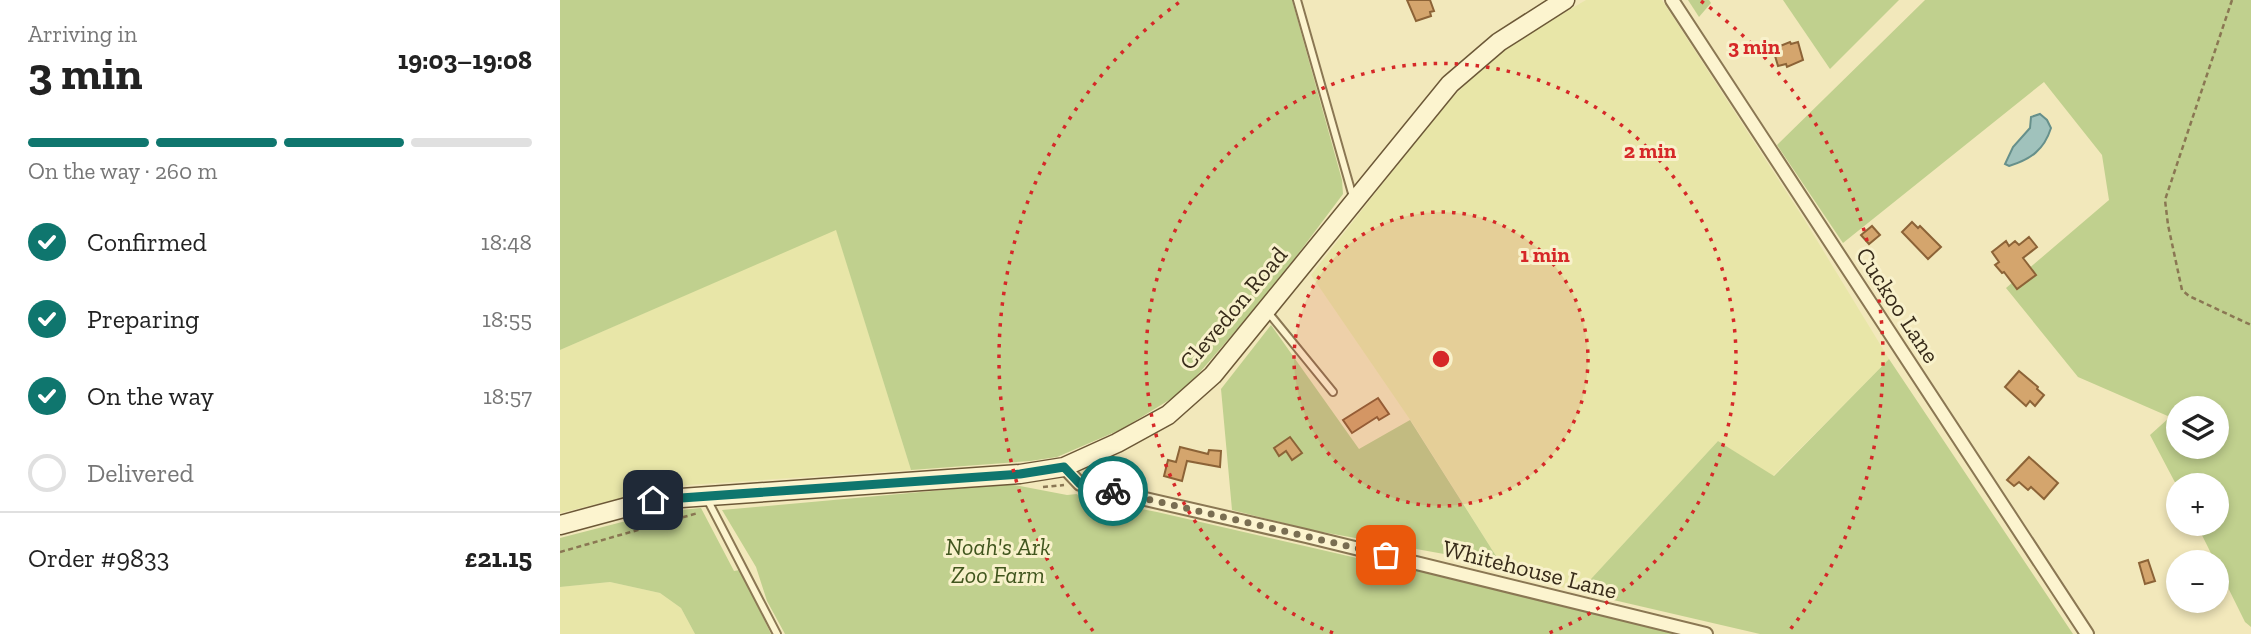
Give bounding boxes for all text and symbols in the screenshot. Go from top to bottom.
text: Arriving in [28,20,137,48]
text: 3 min [1728,34,1781,59]
text: 19:03–19:08 [398,44,532,76]
text: 3 min [28,46,142,101]
text: 2 min [1624,138,1677,163]
text: On the way · 260 m [28,157,217,185]
icon: check [28,223,66,261]
text: Confirmed [87,226,207,258]
text: 18:48 [481,228,532,256]
street label: Clevedon Road [1173,240,1293,376]
text: 1 min [1520,242,1570,267]
street label: Cuckoo Lane [1850,242,1946,368]
icon: check [28,300,66,338]
text: Preparing [87,303,199,335]
text: 18:55 [482,305,532,333]
centre of rings [1429,347,1453,371]
icon: check [28,377,66,415]
text: On the way [87,380,214,412]
text: 18:57 [483,382,532,410]
map controls [2166,396,2229,613]
button: layers [2166,396,2229,459]
courier [1078,456,1148,526]
text: Delivered [87,457,194,489]
pin [623,470,683,530]
icon: bike [1094,472,1132,510]
button: + [2166,473,2229,536]
icon: home [634,481,672,519]
pin [1356,525,1416,585]
park label: Noah's Ark Zoo Farm [945,532,1051,589]
street label: Whitehouse Lane [1440,533,1620,605]
icon: bag [1367,536,1405,574]
text: Order #9833 [28,542,169,574]
text: £21.15 [465,542,532,574]
button: − [2166,550,2229,613]

